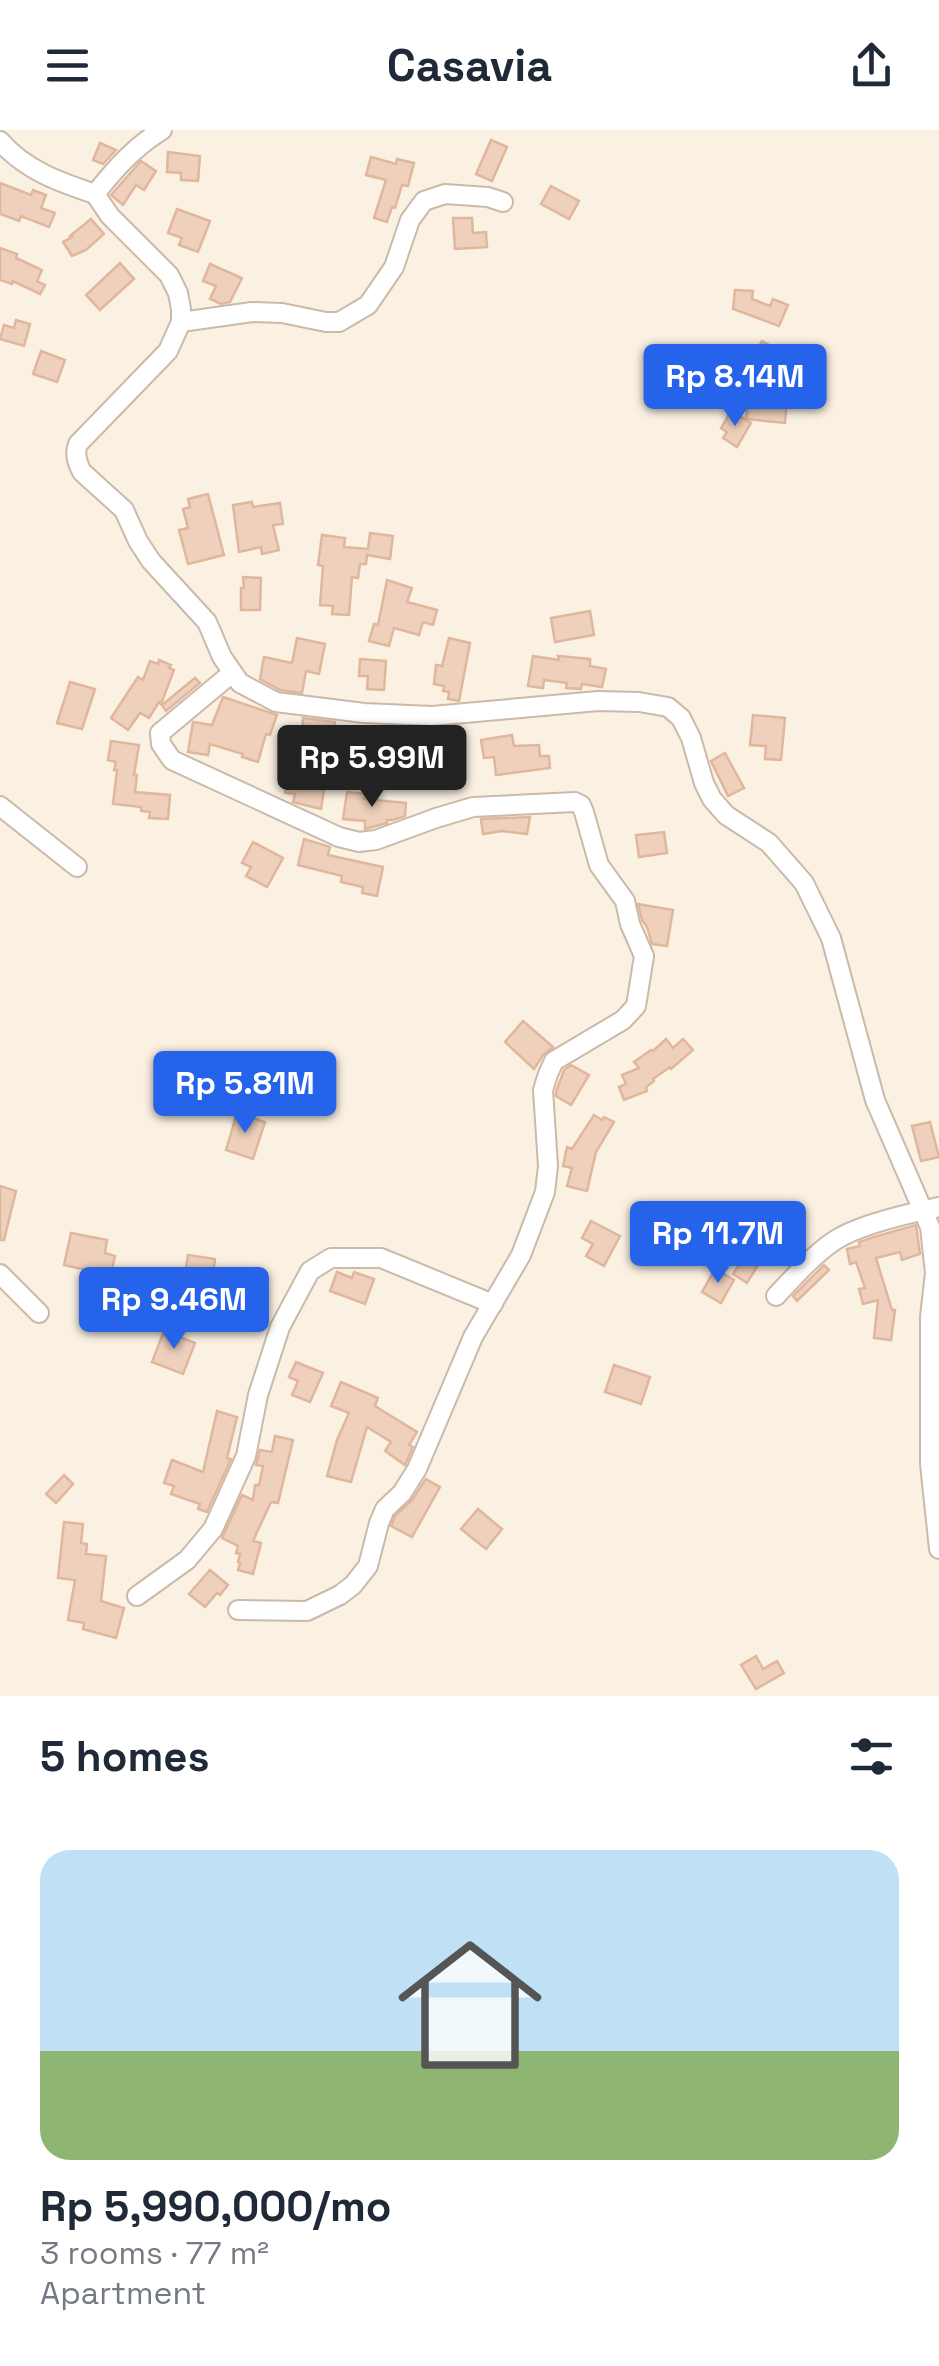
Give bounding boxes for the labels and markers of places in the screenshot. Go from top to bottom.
pin: Rp 8.14M [632,344,838,429]
pin: Rp 5.99M [269,725,475,810]
pin: Rp 5.81M [142,1051,348,1136]
pin: Rp 11.7M [615,1201,821,1286]
pin: Rp 9.46M [71,1267,277,1352]

